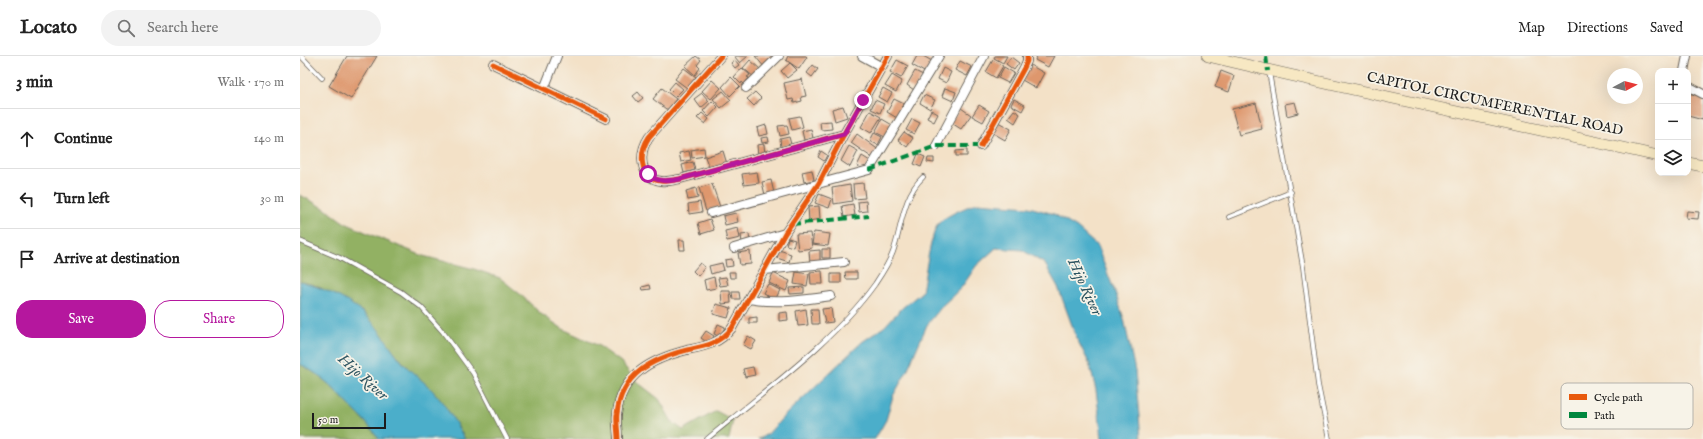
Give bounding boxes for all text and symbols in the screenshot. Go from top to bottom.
search box [101,10,381,46]
text: Locato [20,16,77,40]
icon: search [115,17,137,39]
text: Search here [147,18,219,37]
text: Map [1518,19,1545,37]
text: Directions [1567,19,1628,37]
text: Saved [1650,19,1683,37]
street label: CAPITOL CIRCUMFERENTIAL ROAD [1365,68,1625,140]
north arrow [1607,68,1643,104]
map controls [1655,68,1691,176]
button: + [1655,68,1691,104]
text: 3 min [16,72,53,93]
text: Walk · 170 m [218,74,284,91]
route end [854,91,872,109]
button: − [1655,104,1691,140]
icon: ahead [16,128,38,150]
text: Continue [54,129,112,148]
text: 140 m [254,130,284,147]
button: layers [1655,140,1691,176]
route start [639,165,657,183]
icon: left [16,188,38,210]
text: Turn left [54,189,110,208]
text: 30 m [260,190,284,207]
icon: arrive [16,248,38,270]
text: Arrive at destination [54,249,180,268]
water label: Hijo River [1063,255,1107,319]
button: Save [16,300,146,338]
button: Share [154,300,284,338]
water label: Hijo River [333,349,393,405]
legend [1561,383,1693,429]
text: Cycle path [1594,391,1643,405]
text: Path [1594,409,1615,423]
scale bar [312,411,386,430]
text: 50 m [318,413,338,427]

